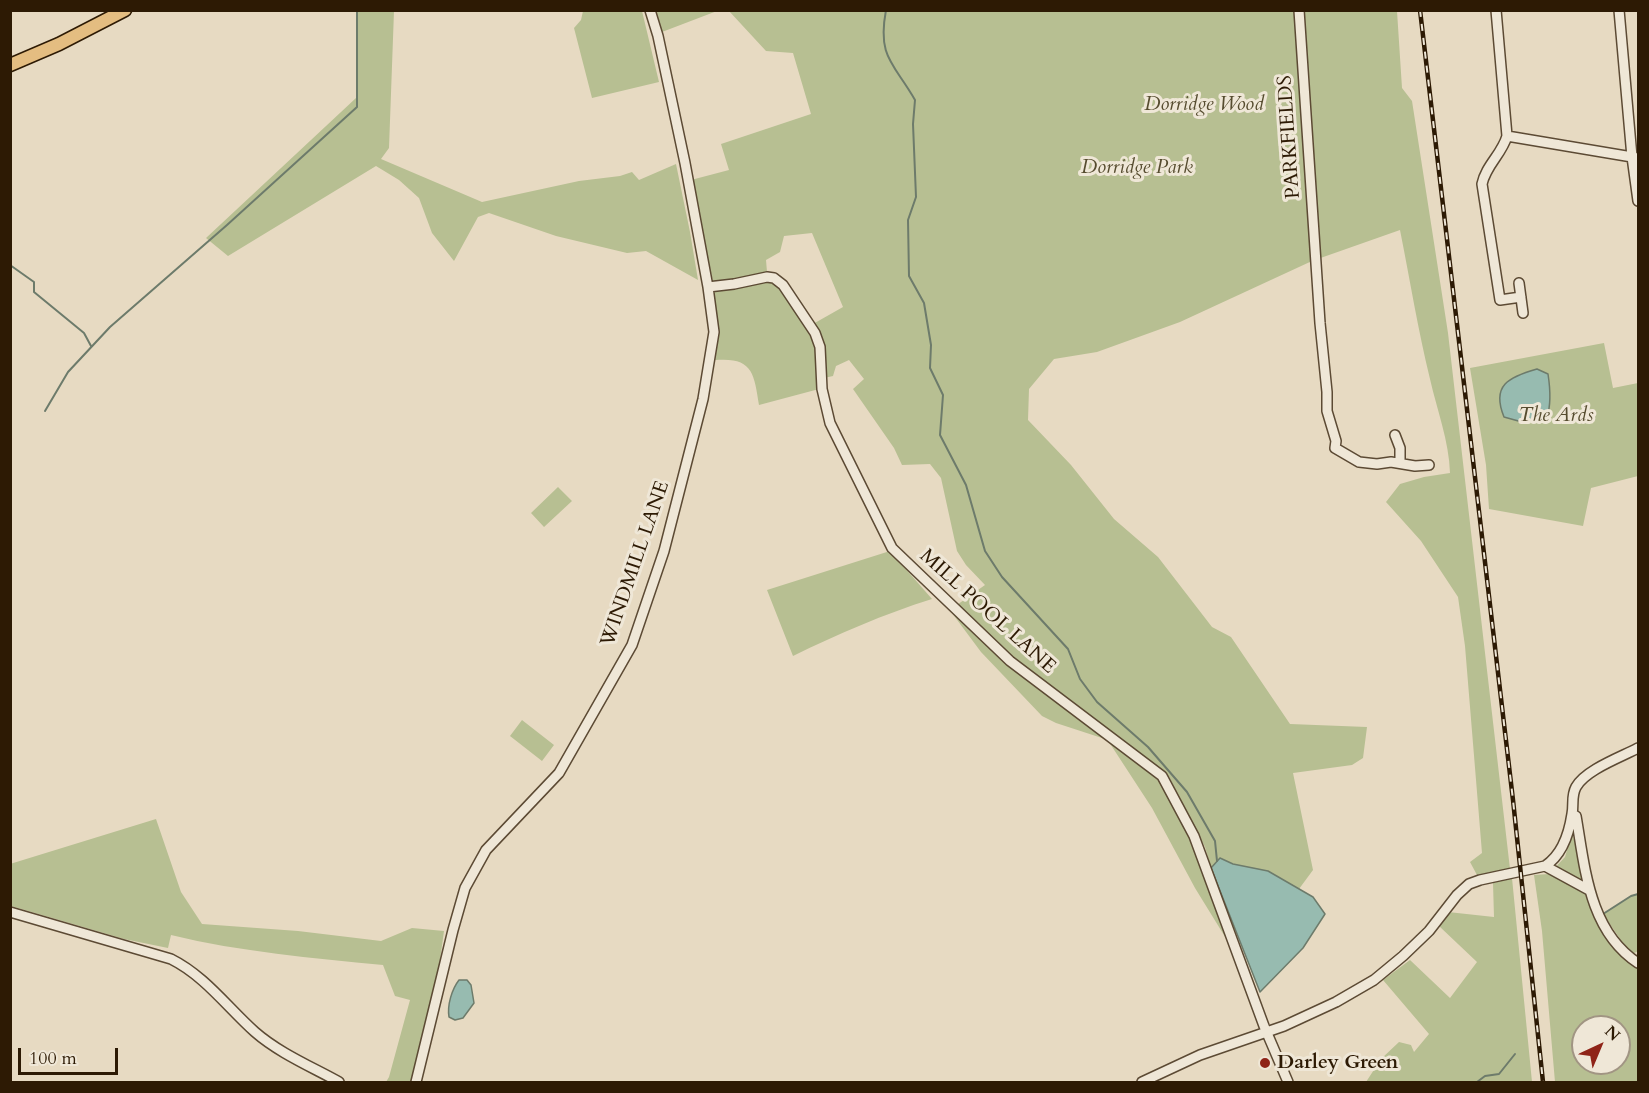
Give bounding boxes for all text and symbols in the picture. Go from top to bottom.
street label: PARKFIELDS [1274,74,1306,200]
park label: Dorridge Wood [1144,93,1264,117]
park label: Dorridge Park [1081,156,1193,180]
park label: The Ards [1519,404,1593,428]
street label: WINDMILL LANE [596,478,676,650]
street label: MILL POOL LANE [914,545,1060,679]
north arrow [1571,1015,1631,1075]
text: N [1599,1021,1625,1046]
scale bar [21,1036,122,1074]
text: 100 m [29,1046,77,1071]
place label: Darley Green [1277,1051,1398,1075]
marker: Darley Green [1258,1056,1272,1070]

